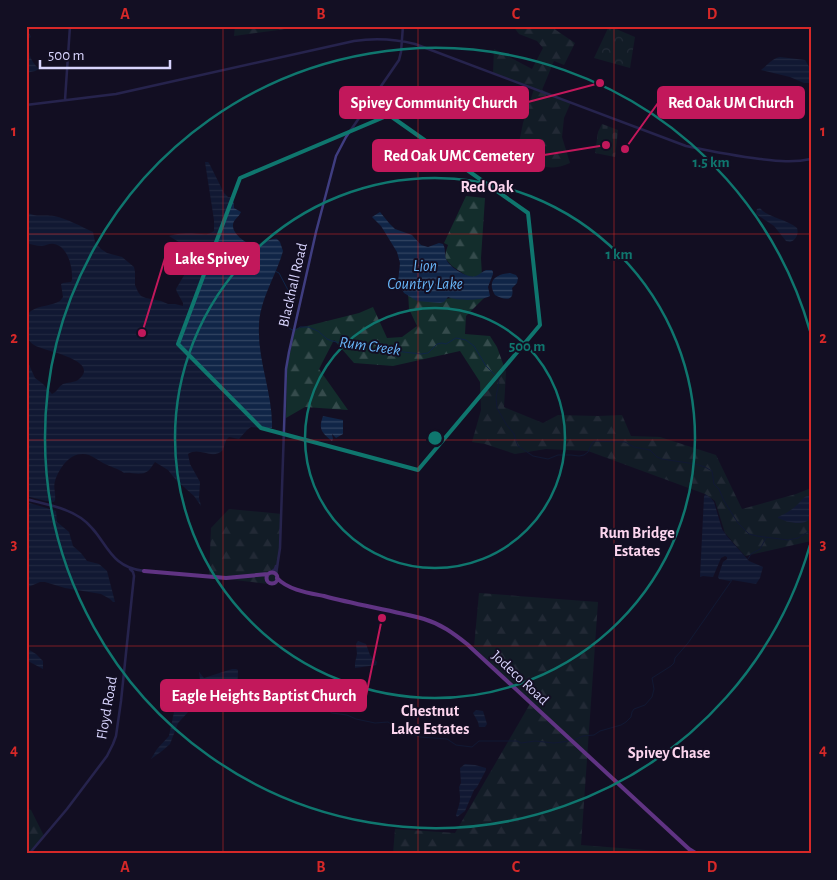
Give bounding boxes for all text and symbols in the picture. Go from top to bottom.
text: A [120,6,130,22]
text: B [316,6,326,22]
text: C [512,6,521,22]
text: D [707,6,718,22]
scale bar [40,38,170,70]
text: 500 m [48,48,85,63]
callout: Spivey Community Church [340,87,528,118]
callout: Red Oak UM Church [658,87,804,118]
text: Spivey Community Church [350,95,518,112]
text: Red Oak UM Church [668,95,794,111]
text: 1 [11,123,17,139]
text: 1 [820,123,826,139]
callout: Red Oak UMC Cemetery [373,140,544,171]
text: Red Oak UMC Cemetery [384,148,535,165]
text: 1.5 km [692,155,730,170]
district label: Red Oak [460,179,514,195]
street label: Blackhall Road [276,241,310,328]
callout: Lake Spivey [165,243,259,274]
text: 1 km [605,247,633,262]
text: Lake Spivey [175,251,250,268]
water label: Lion Country Lake [387,258,463,292]
text: 2 [10,330,18,346]
text: 2 [819,330,827,346]
water label: Rum Creek [338,334,402,358]
text: 500 m [509,339,545,354]
centre of rings [426,429,444,447]
district label: Rum Bridge Estates [599,525,675,559]
text: 3 [11,536,18,552]
text: 3 [820,536,827,552]
street label: Jodeco Road [489,648,552,708]
street label: Floyd Road [94,675,120,741]
callout: Eagle Heights Baptist Church [161,680,366,711]
text: Eagle Heights Baptist Church [172,688,356,704]
district label: Chestnut Lake Estates [391,703,469,737]
text: 4 [10,742,18,758]
text: 4 [819,742,827,758]
district label: Spivey Chase [628,745,711,762]
text: A [120,859,130,875]
text: B [316,859,326,875]
text: C [512,859,521,875]
text: D [707,859,718,875]

